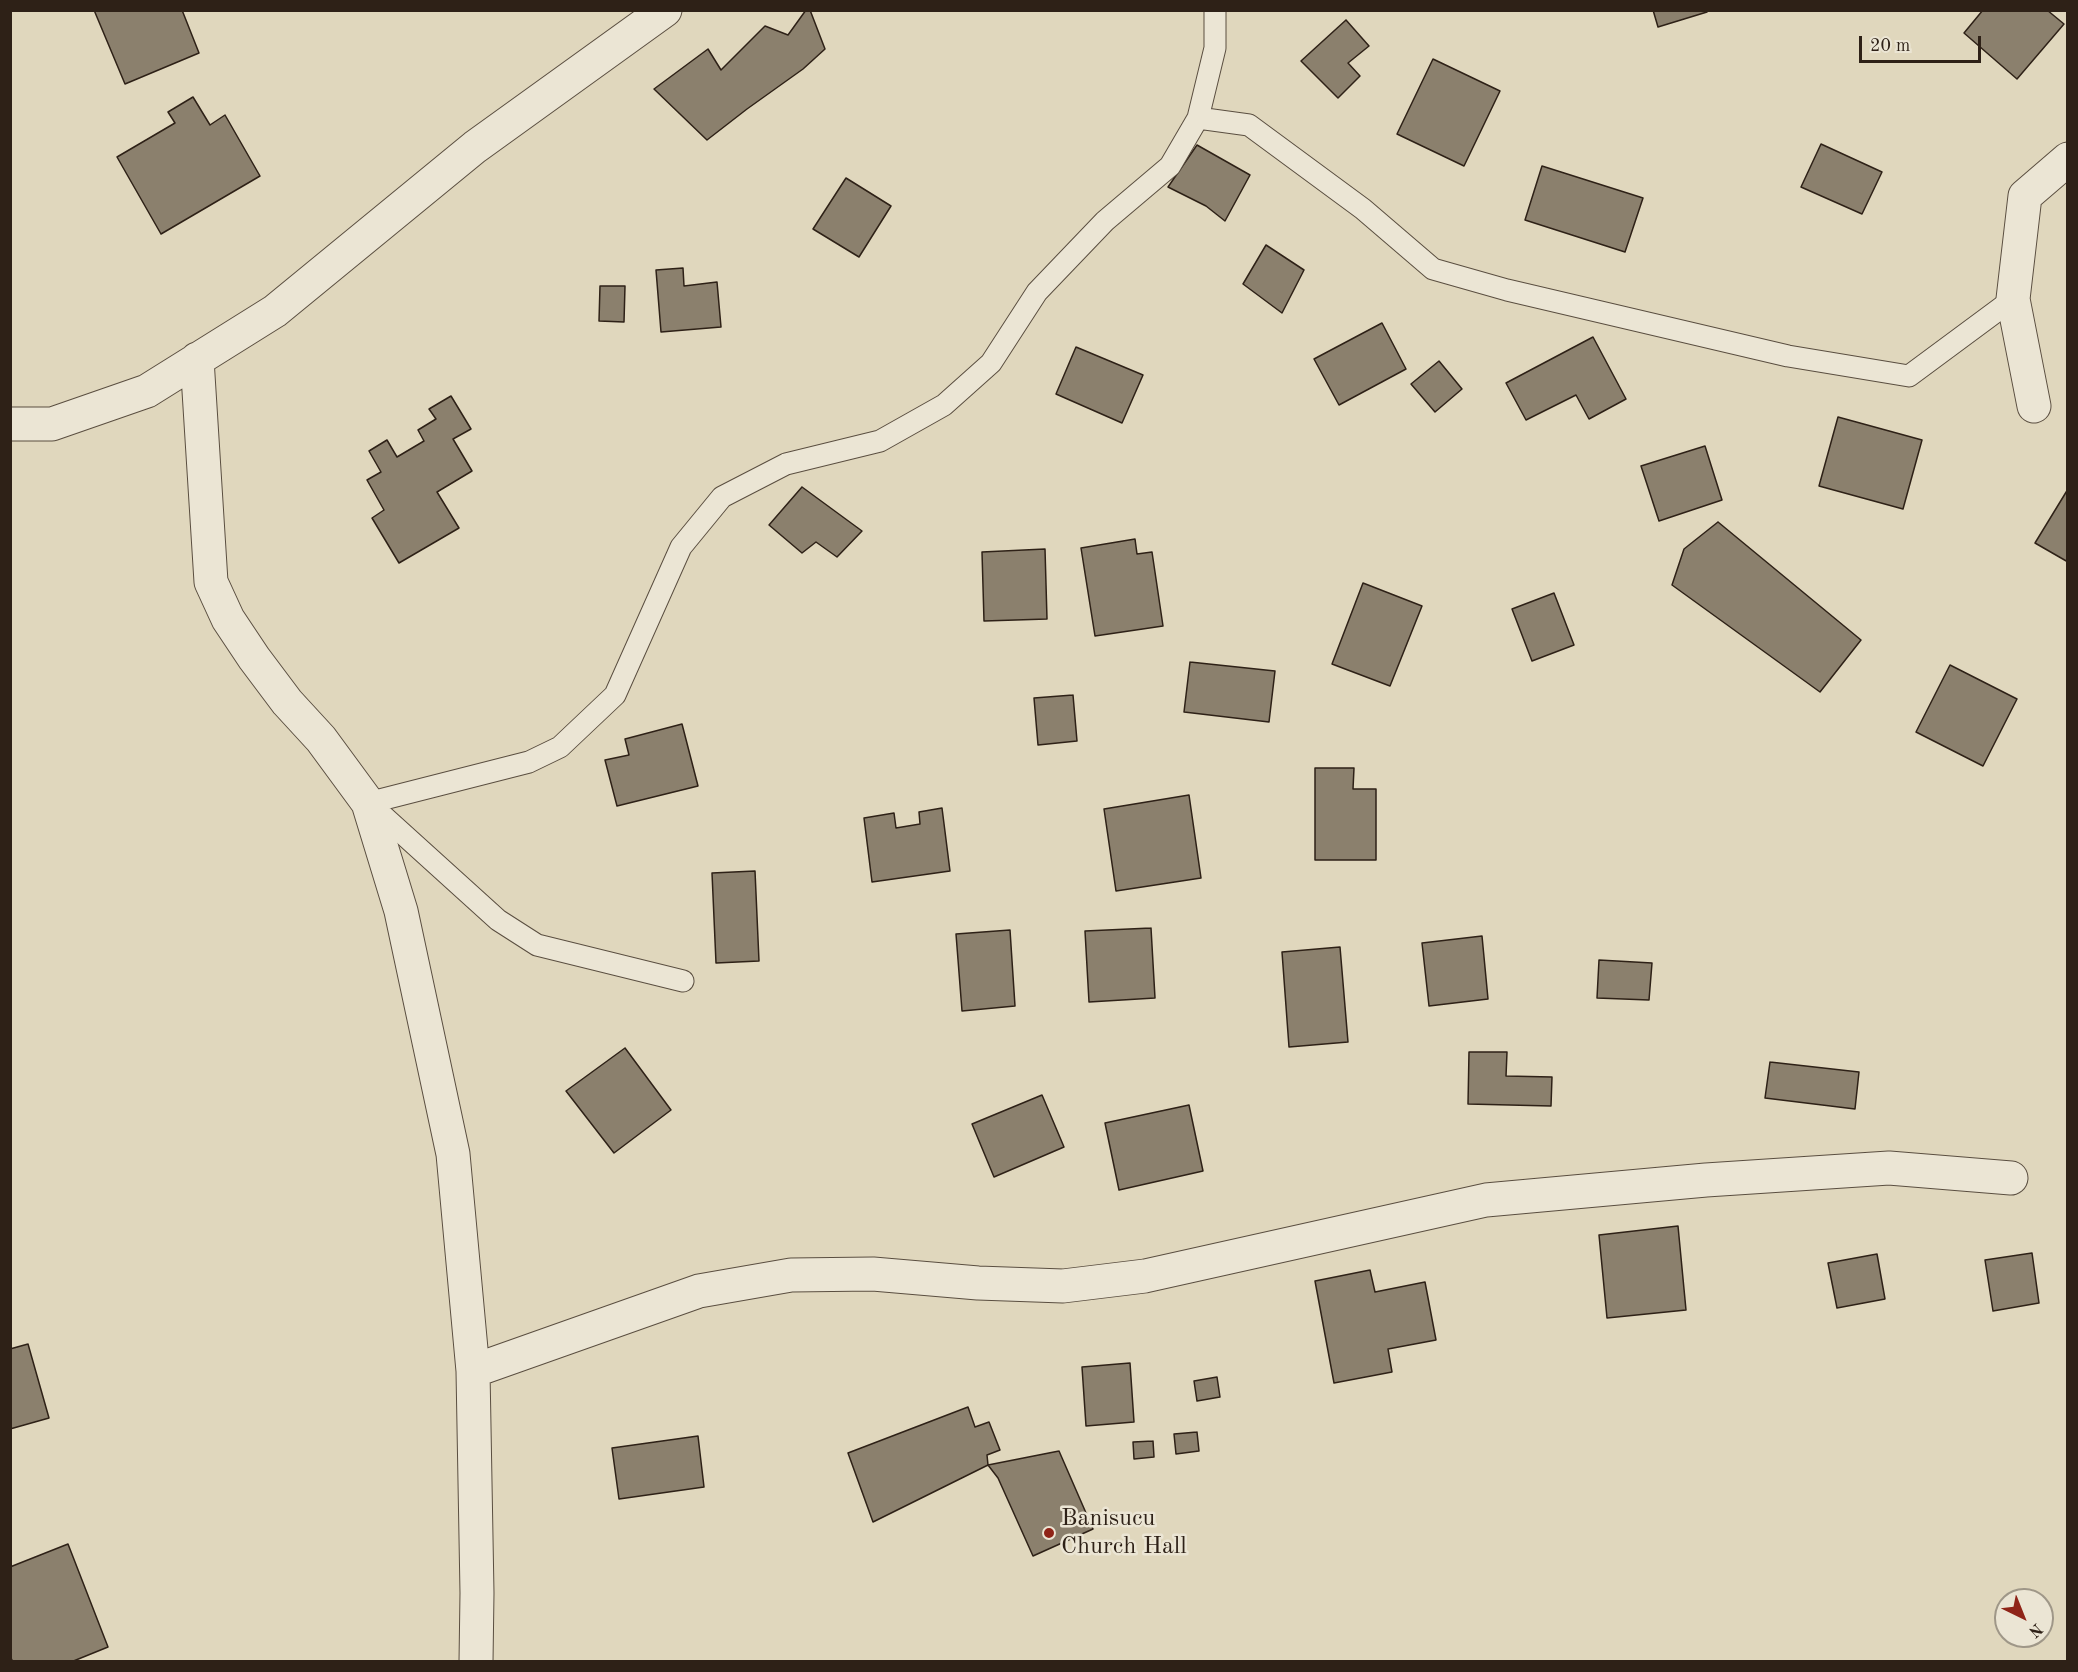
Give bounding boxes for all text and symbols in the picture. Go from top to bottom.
scale bar [1862,24,1984,62]
text: 20 m [1870,37,1910,55]
place label: Banisucu Church Hall [1061,1505,1187,1561]
marker: Banisucu Church Hall [1042,1526,1056,1540]
north arrow [1994,1588,2054,1648]
text: N [2025,1620,2045,1640]

